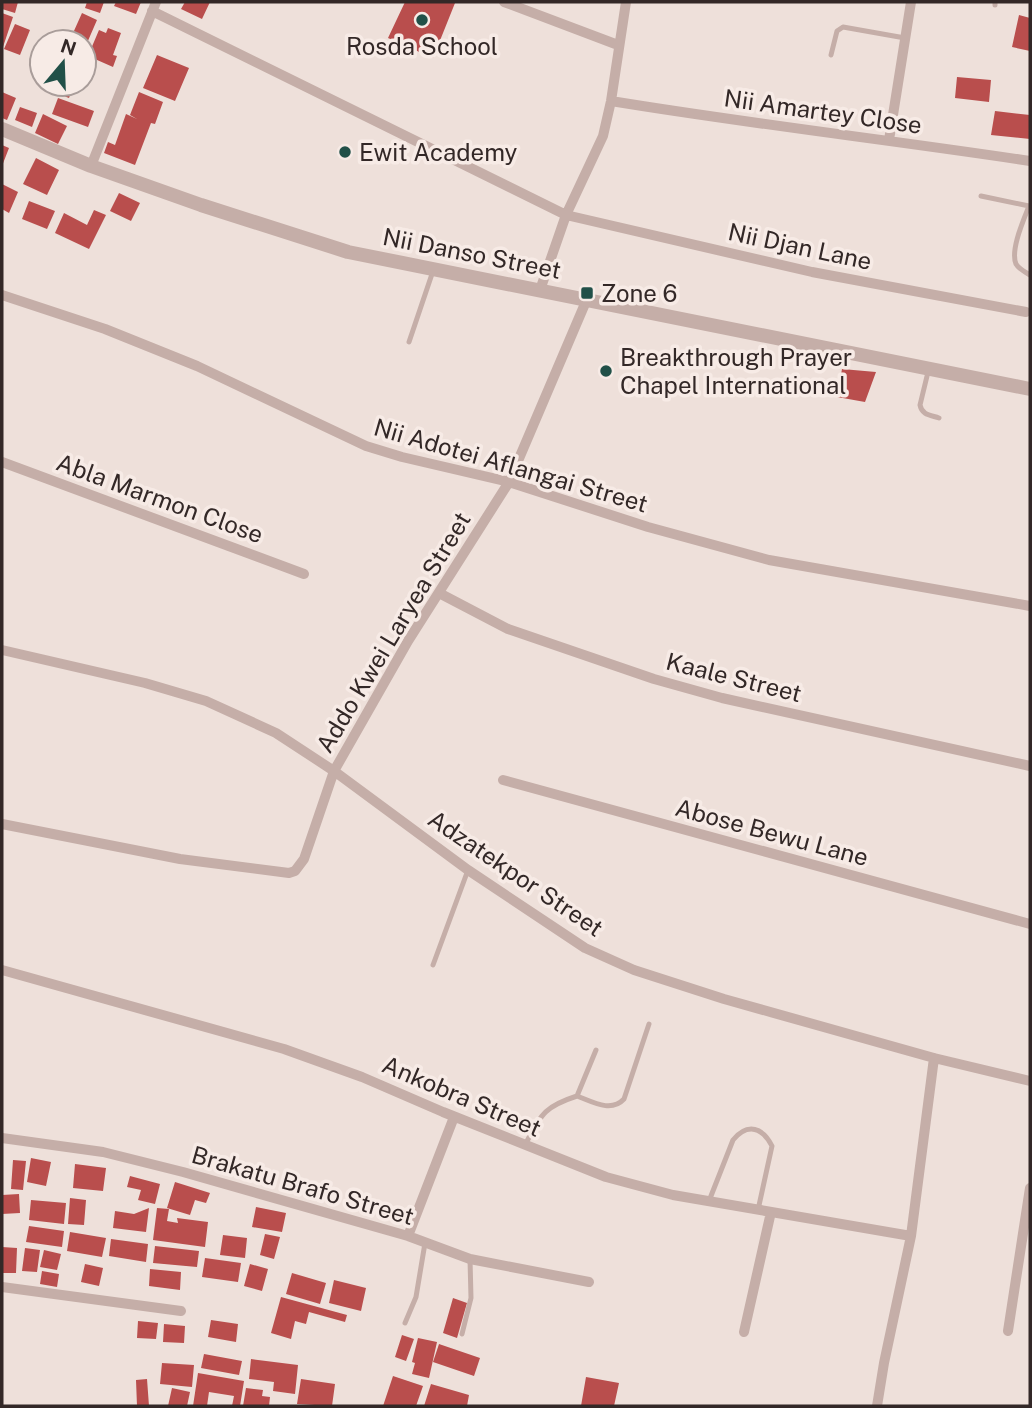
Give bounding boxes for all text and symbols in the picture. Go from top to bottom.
marker: Rosda School [414,12,430,28]
north arrow [28,28,98,98]
place label: Rosda School [346,32,498,60]
text: N [58,34,79,60]
street label: Nii Amartey Close [722,83,924,139]
place label: Ewit Academy [359,138,518,166]
marker: Ewit Academy [337,144,353,160]
street label: Nii Djan Lane [726,217,874,275]
street label: Nii Danso Street [380,222,564,284]
place label: Zone 6 [601,279,678,307]
marker: Zone 6 [579,285,595,301]
place label: Breakthrough Prayer Chapel International [620,343,852,399]
marker: Breakthrough Prayer Chapel International [598,363,614,379]
street label: Nii Adotei Aflangai Street [371,412,651,518]
street label: Abla Marmon Close [53,448,267,548]
street label: Addo Kwei Laryea Street [310,507,476,757]
street label: Kaale Street [663,647,805,707]
street label: Abose Bewu Lane [672,793,872,871]
street label: Adzatekpor Street [423,804,609,942]
street label: Ankobra Street [378,1050,546,1142]
street label: Brakatu Brafo Street [189,1140,417,1230]

